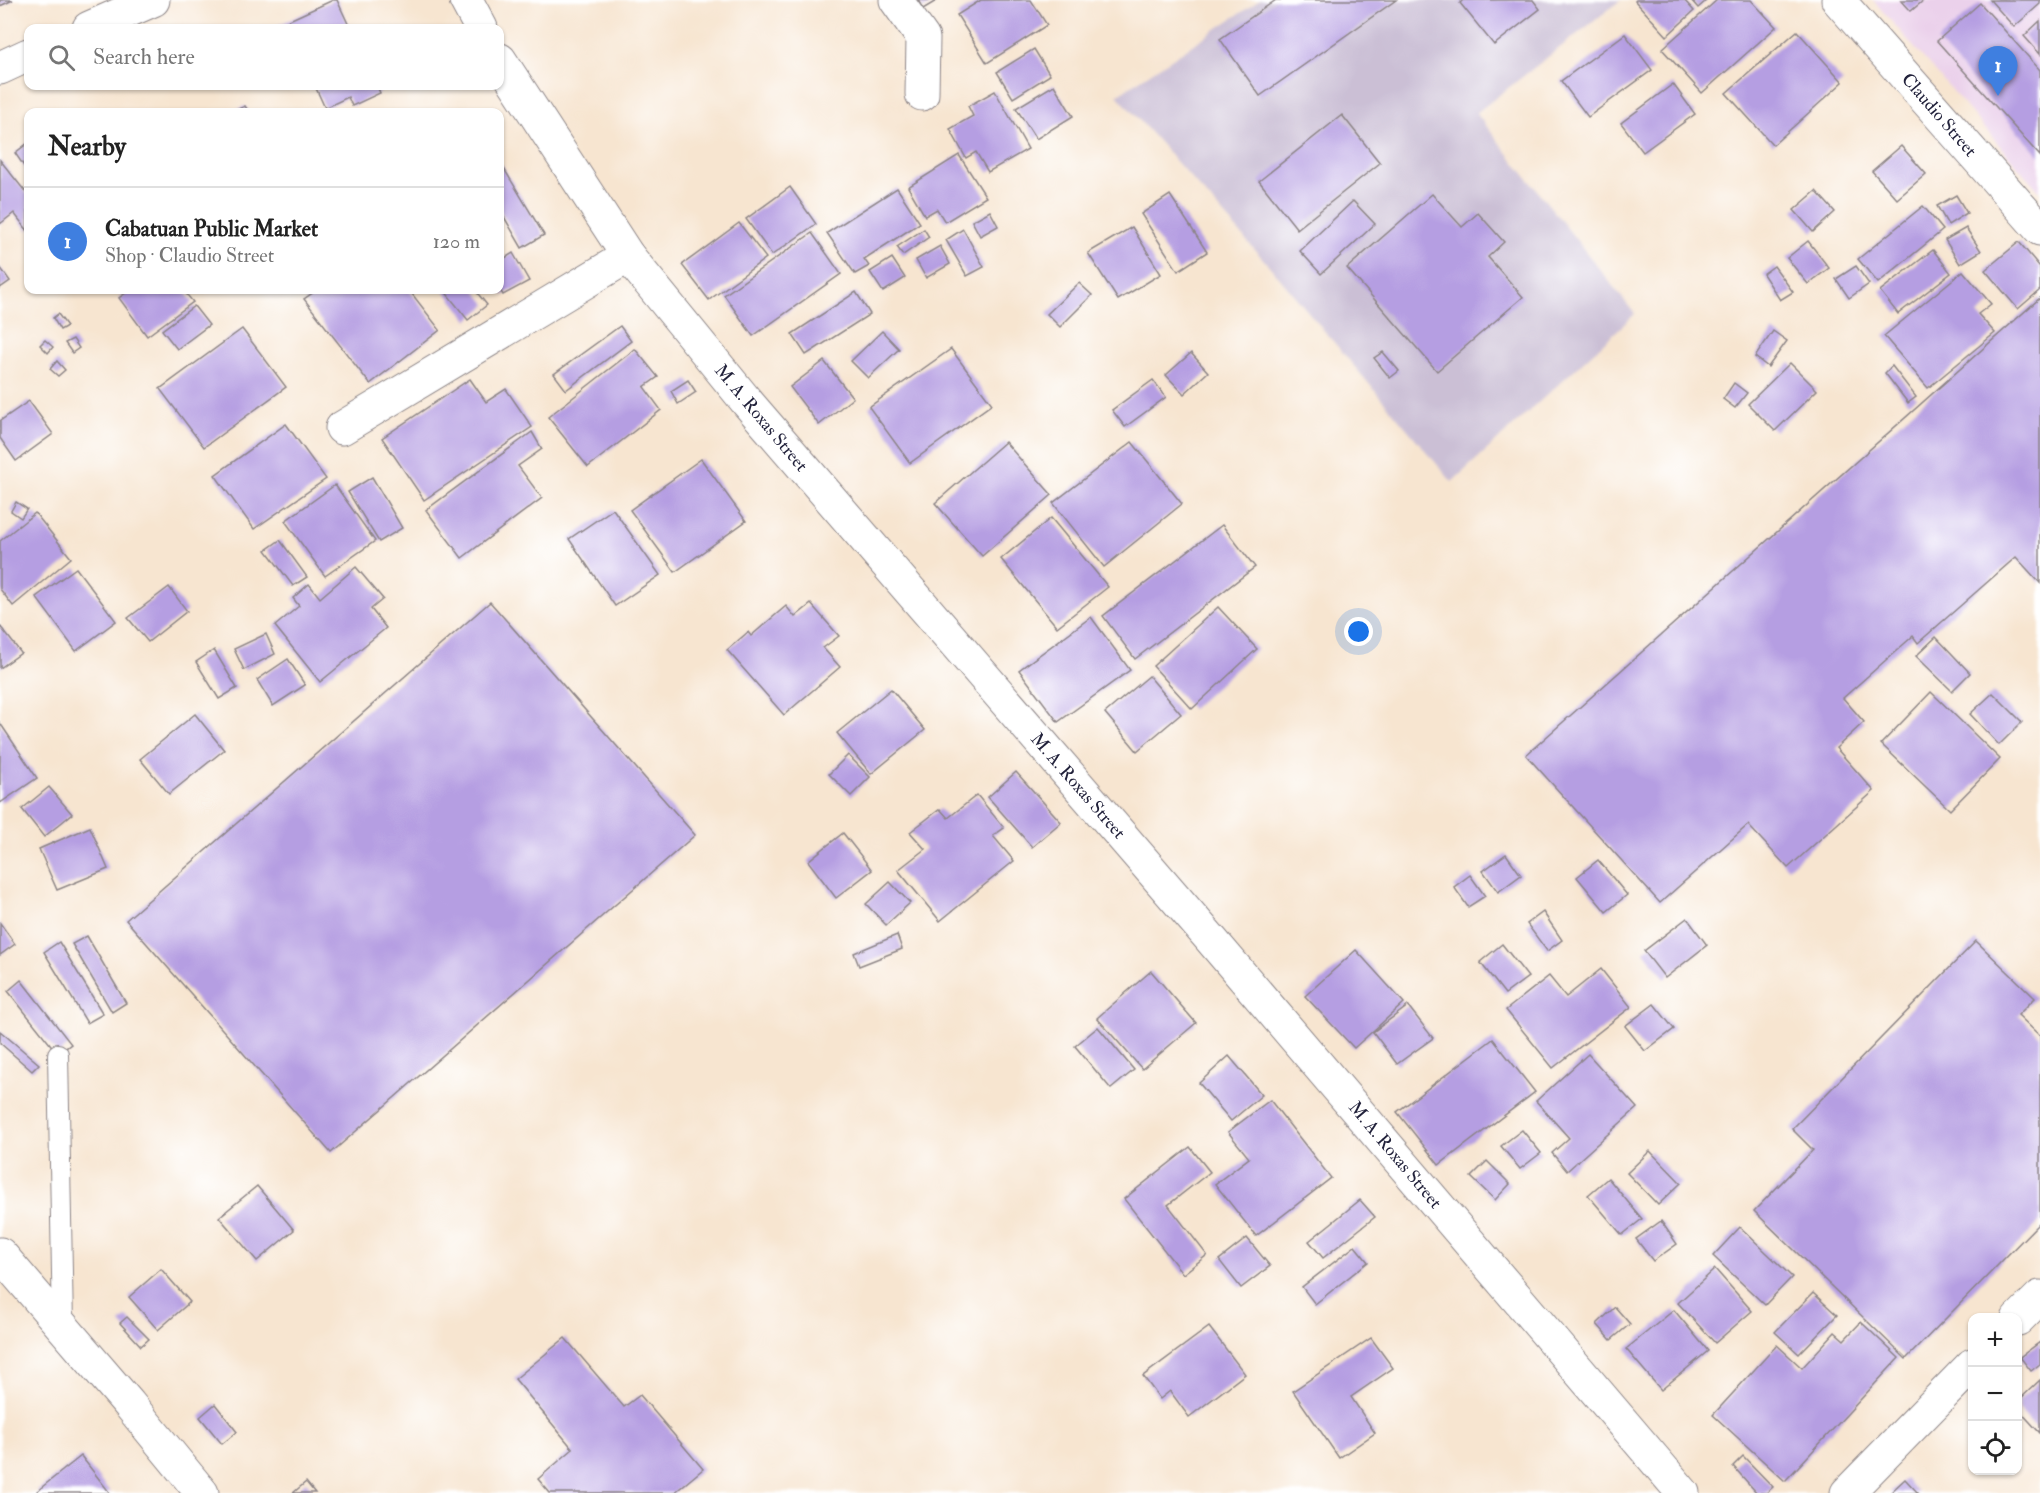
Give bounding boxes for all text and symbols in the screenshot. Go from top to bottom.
search box [24,24,504,90]
icon: search [45,41,78,74]
text: Search here [93,43,195,71]
pin: 1 [1978,46,2018,96]
street label: Claudio Street [1896,68,1982,162]
text: Nearby [48,131,126,163]
text: Cabatuan Public Market [105,215,318,243]
text: 1 [64,229,71,254]
text: 120 m [433,229,480,254]
text: Shop · Claudio Street [105,243,274,268]
street label: M. A. Roxas Street [709,360,813,477]
your location [1344,617,1373,646]
street label: M. A. Roxas Street [1026,728,1131,844]
street label: M. A. Roxas Street [1343,1097,1447,1214]
map controls [1968,1313,2022,1475]
button: + [1968,1313,2022,1367]
button: − [1968,1367,2022,1421]
button: locate [1968,1421,2022,1475]

